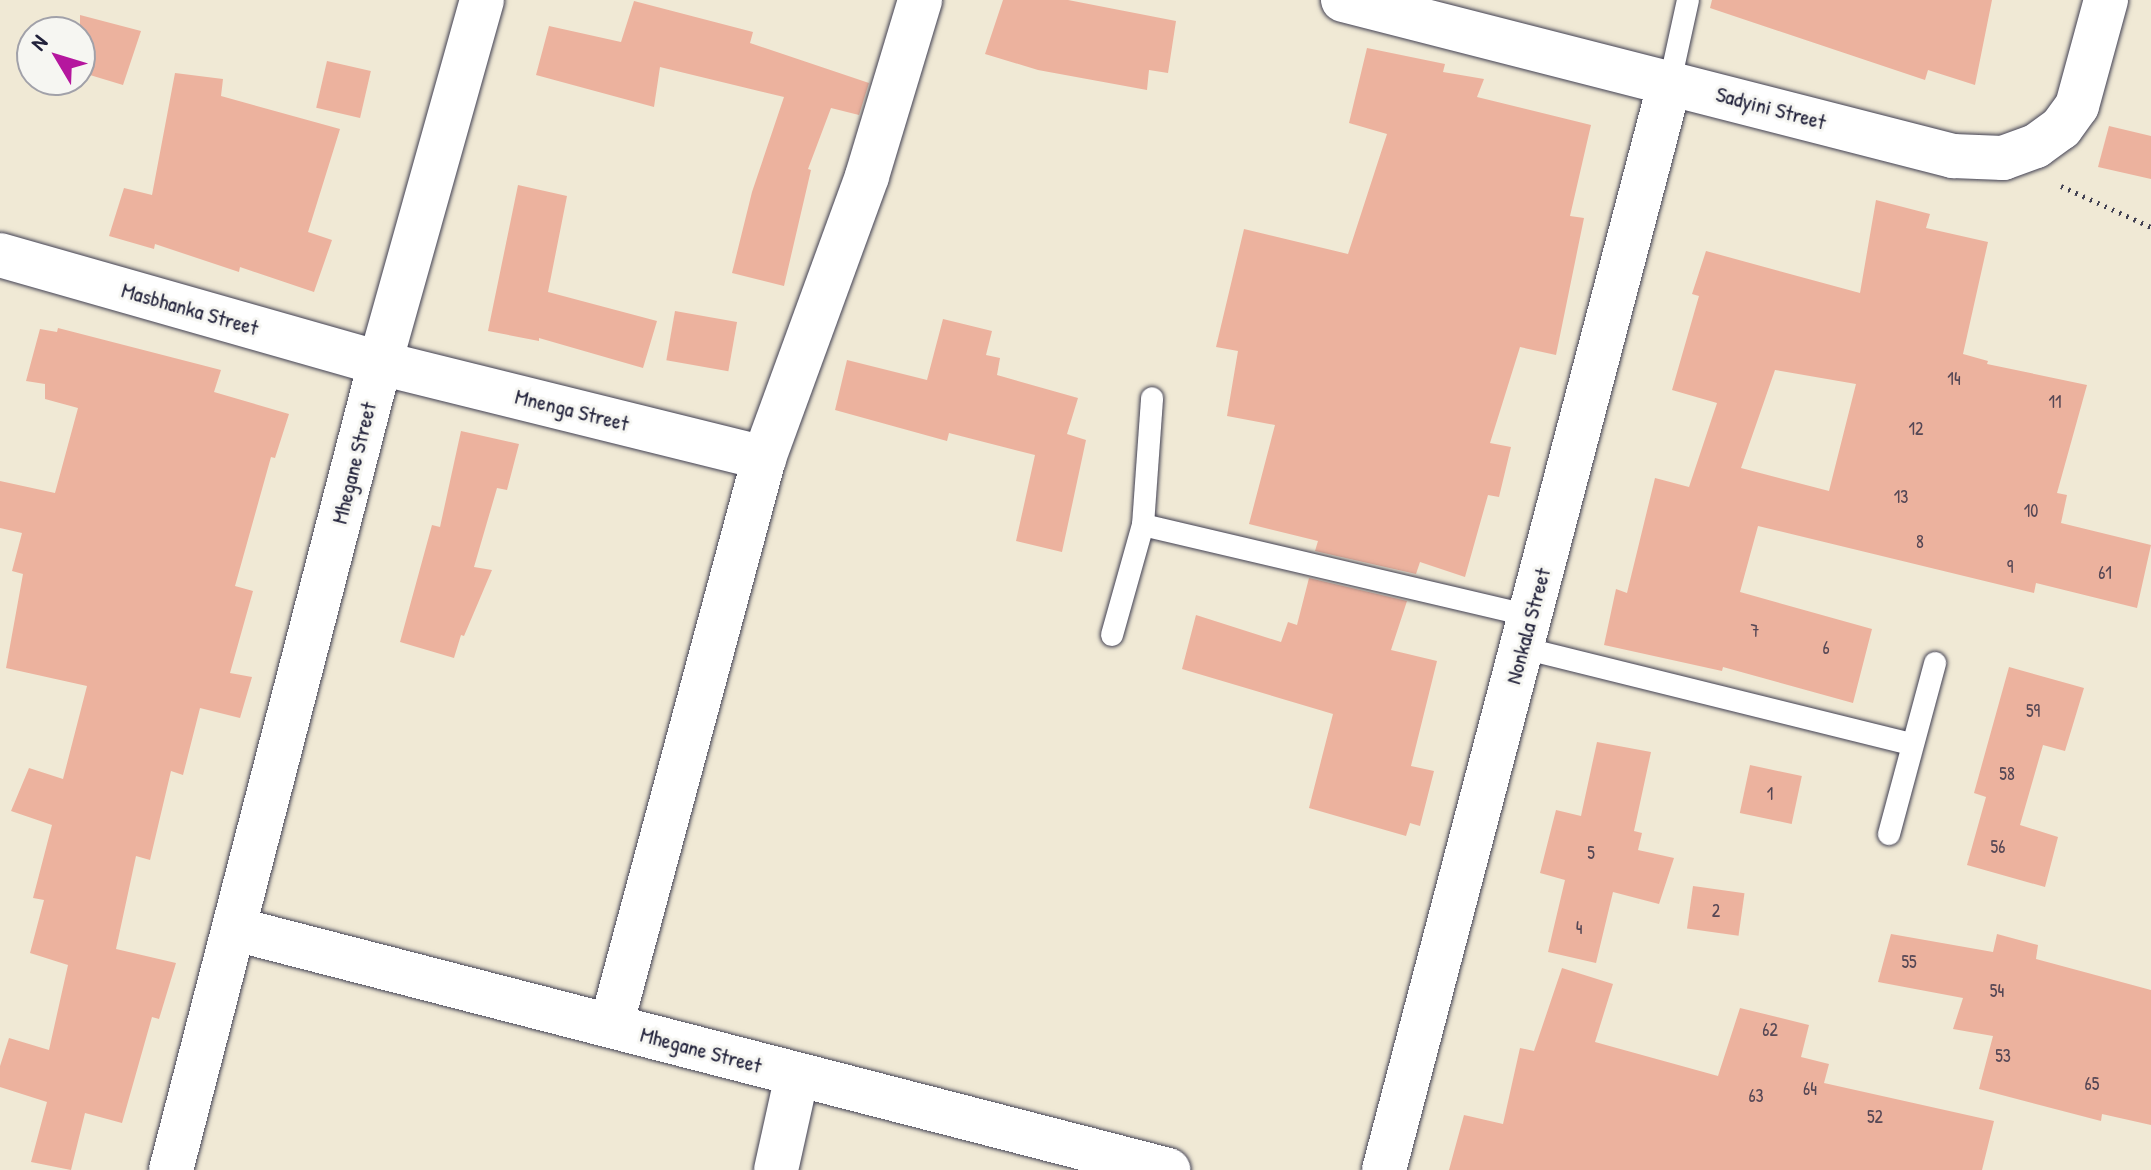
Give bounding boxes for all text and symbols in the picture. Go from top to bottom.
north arrow [16,16,96,96]
text: N [23,29,54,56]
street label: Sadyini Street [1713,81,1829,135]
street label: Masbhanka Street [119,277,261,341]
house number: 14 [1947,368,1961,390]
street label: Mnenga Street [512,383,632,437]
house number: 11 [2048,391,2062,413]
street label: Mhegane Street [326,399,382,527]
house number: 12 [1909,418,1923,440]
house number: 13 [1894,486,1908,508]
house number: 10 [2024,500,2038,522]
house number: 8 [1916,531,1924,553]
house number: 9 [2007,556,2013,578]
house number: 61 [2098,562,2112,584]
street label: Nonkala Street [1500,565,1556,687]
house number: 7 [1751,620,1759,642]
house number: 6 [1822,637,1830,659]
house number: 59 [2026,700,2040,722]
house number: 58 [1999,763,2015,785]
house number: 1 [1767,783,1773,805]
house number: 56 [1991,836,2005,858]
house number: 5 [1587,842,1595,864]
house number: 2 [1712,900,1720,922]
house number: 4 [1576,917,1582,939]
house number: 55 [1901,951,1917,973]
house number: 54 [1990,980,2004,1002]
house number: 62 [1762,1019,1778,1041]
street label: Mhegane Street [637,1021,765,1079]
house number: 53 [1995,1045,2011,1067]
house number: 65 [2085,1073,2099,1095]
house number: 64 [1803,1078,1817,1100]
house number: 63 [1748,1085,1764,1107]
house number: 52 [1867,1106,1883,1128]

